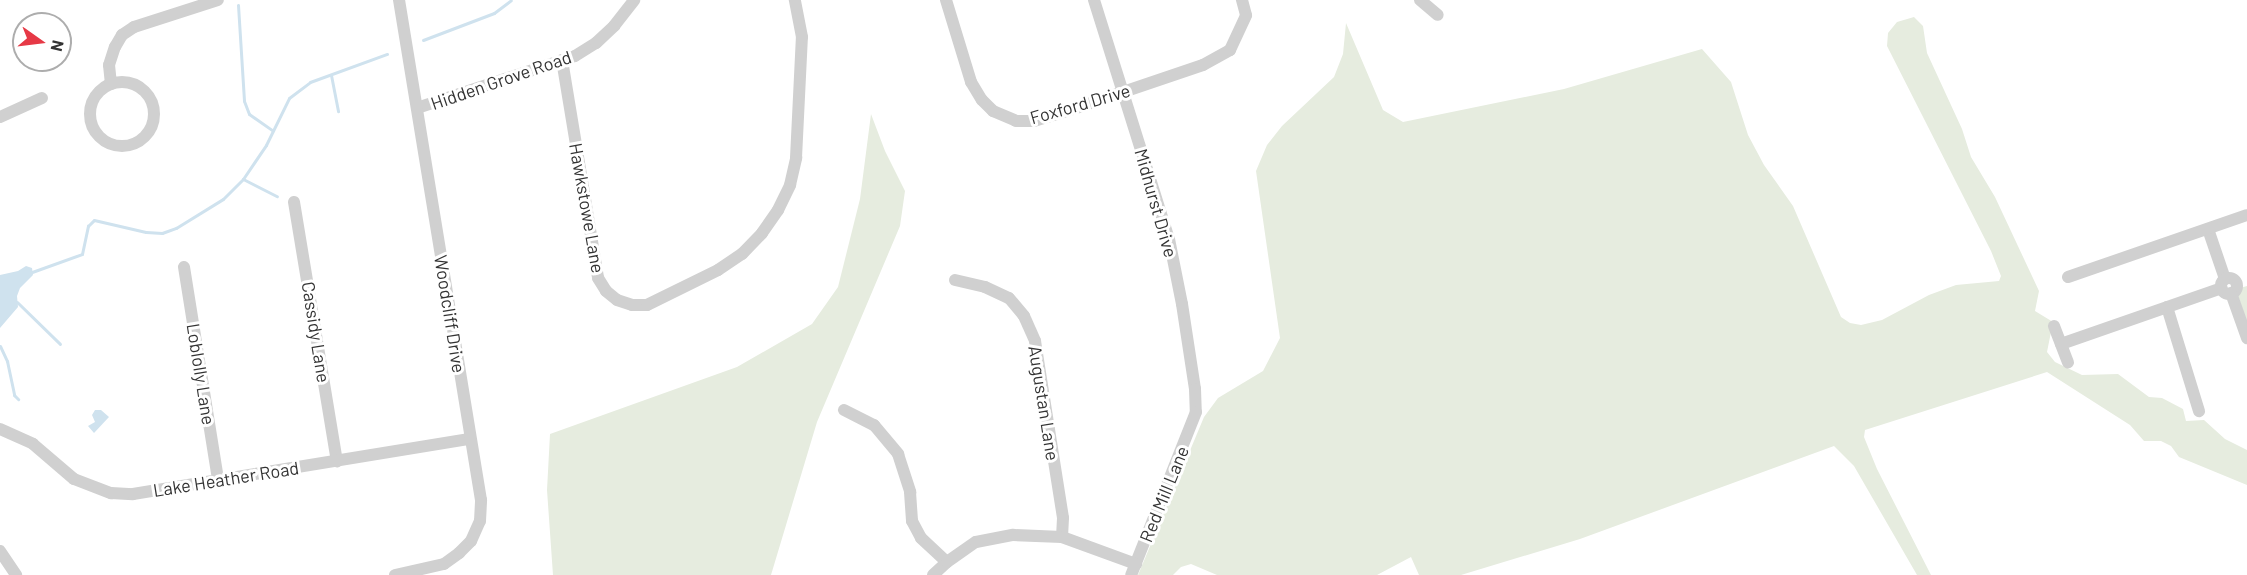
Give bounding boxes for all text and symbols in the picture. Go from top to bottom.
north arrow [12,12,72,72]
text: N [48,39,69,53]
street label: Hidden Grove Road [428,46,574,114]
street label: Foxford Drive [1027,79,1133,129]
street label: Hawkstowe Lane [565,141,609,275]
street label: Midhurst Drive [1130,146,1182,260]
street label: Woodcliff Drive [430,254,470,374]
street label: Cassidy Lane [297,280,335,384]
street label: Loblolly Lane [182,322,220,426]
street label: Augustan Lane [1024,344,1064,462]
street label: Red Mill Lane [1135,443,1193,545]
street label: Lake Heather Road [152,457,300,501]

